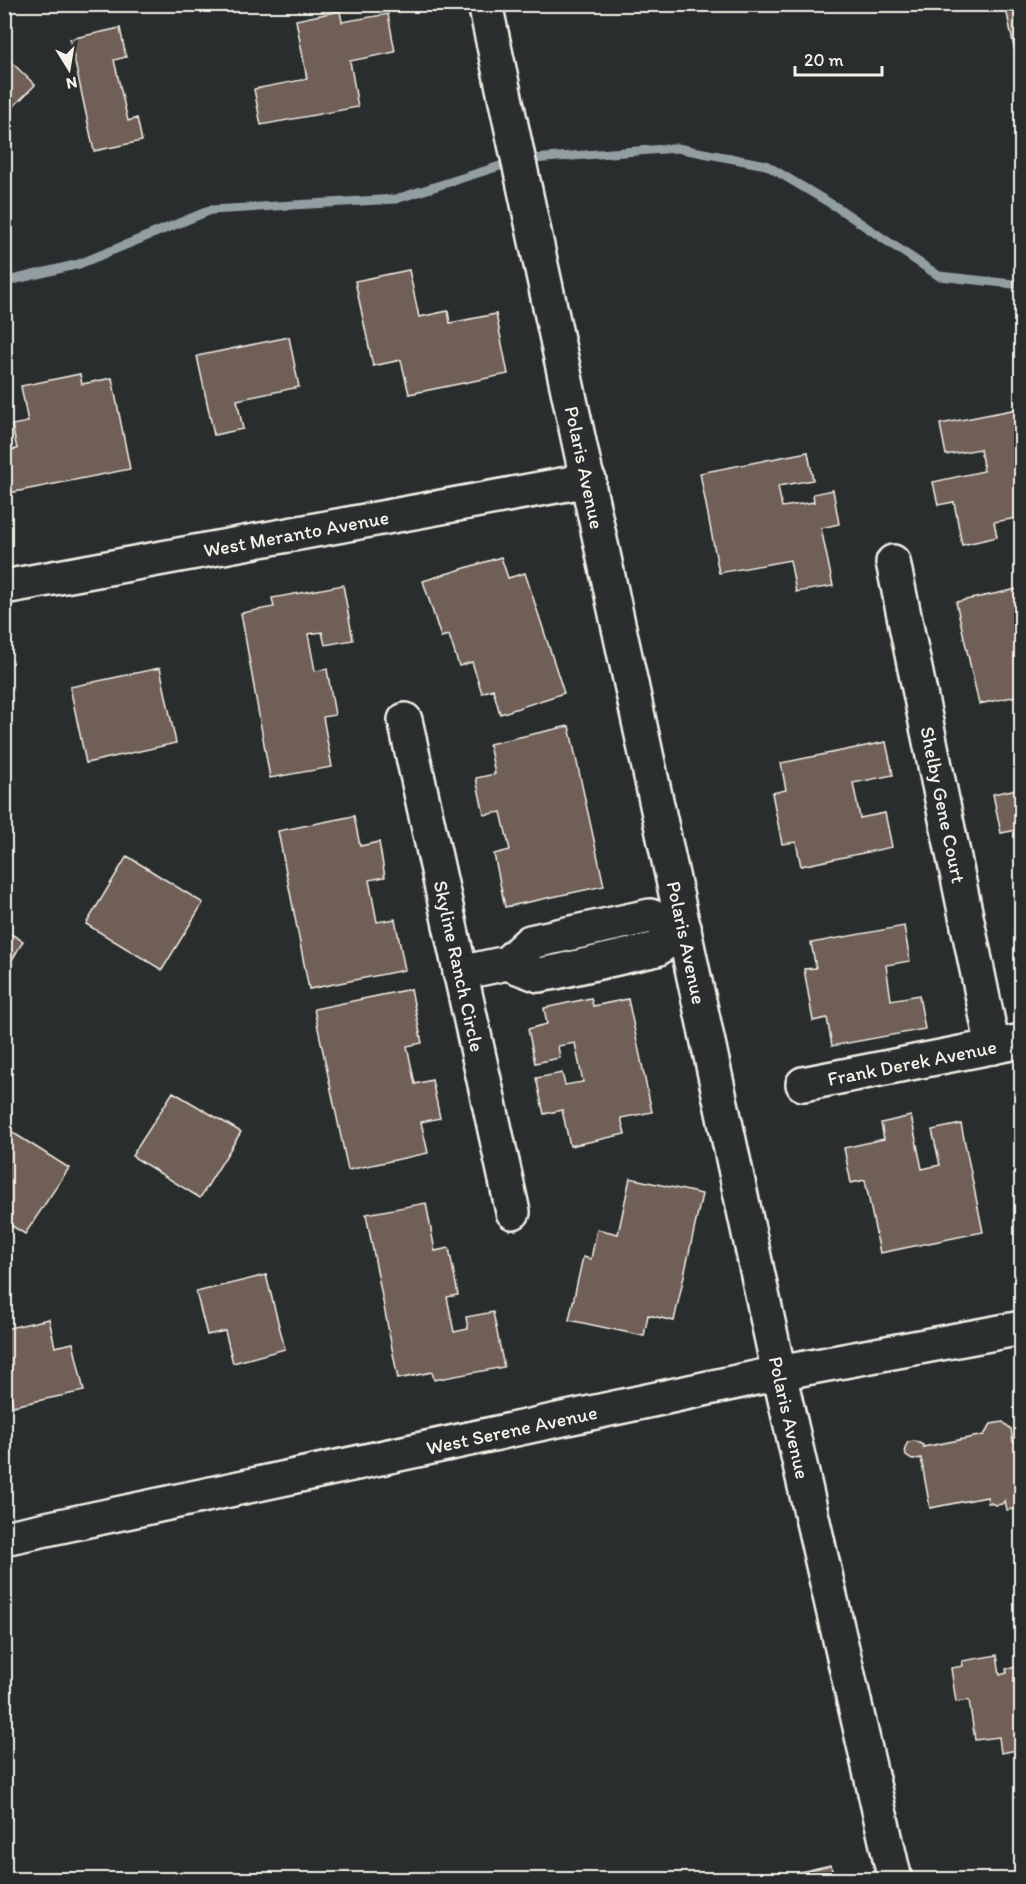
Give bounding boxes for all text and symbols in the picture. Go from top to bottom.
north arrow [39,39,99,99]
scale bar [795,39,882,77]
text: 20 m [804,49,844,71]
text: N [65,73,79,94]
street label: Polaris Avenue [560,404,609,531]
street label: West Meranto Avenue [202,505,391,562]
street label: Shelby Gene Court [915,724,971,885]
street label: Skyline Ranch Circle [429,878,490,1054]
street label: Polaris Avenue [662,879,711,1006]
street label: Frank Derek Avenue [825,1034,999,1091]
street label: Polaris Avenue [764,1354,815,1481]
street label: West Serene Avenue [424,1400,599,1460]

